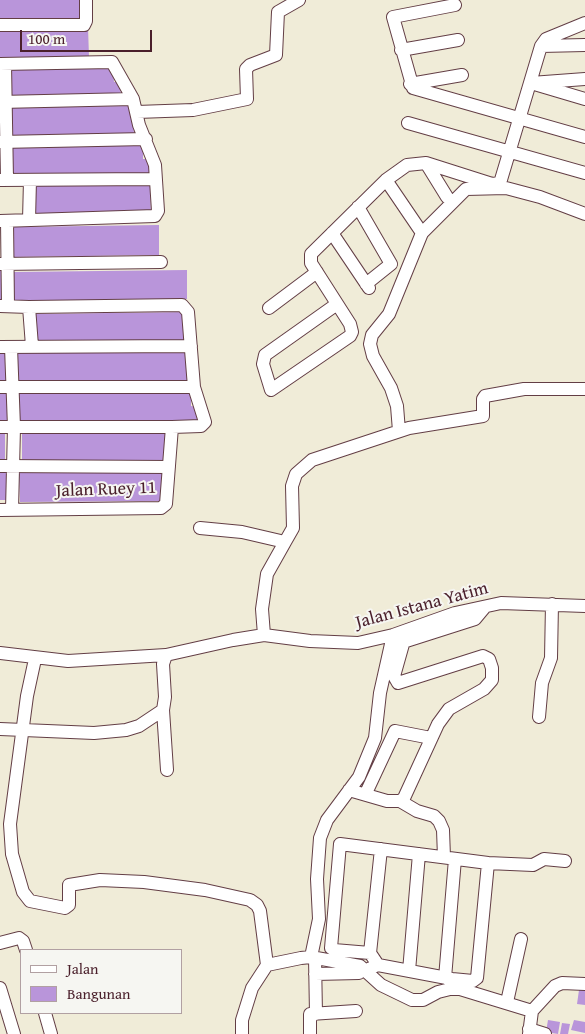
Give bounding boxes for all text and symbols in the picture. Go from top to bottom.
scale bar [22,20,155,52]
text: 100 m [28,28,65,49]
street label: Jalan Ruey 11 [55,477,157,503]
street label: Jalan Istana Yatim [353,578,491,634]
legend [20,949,182,1014]
text: Jalan [67,958,99,979]
text: Bangunan [67,983,131,1004]

